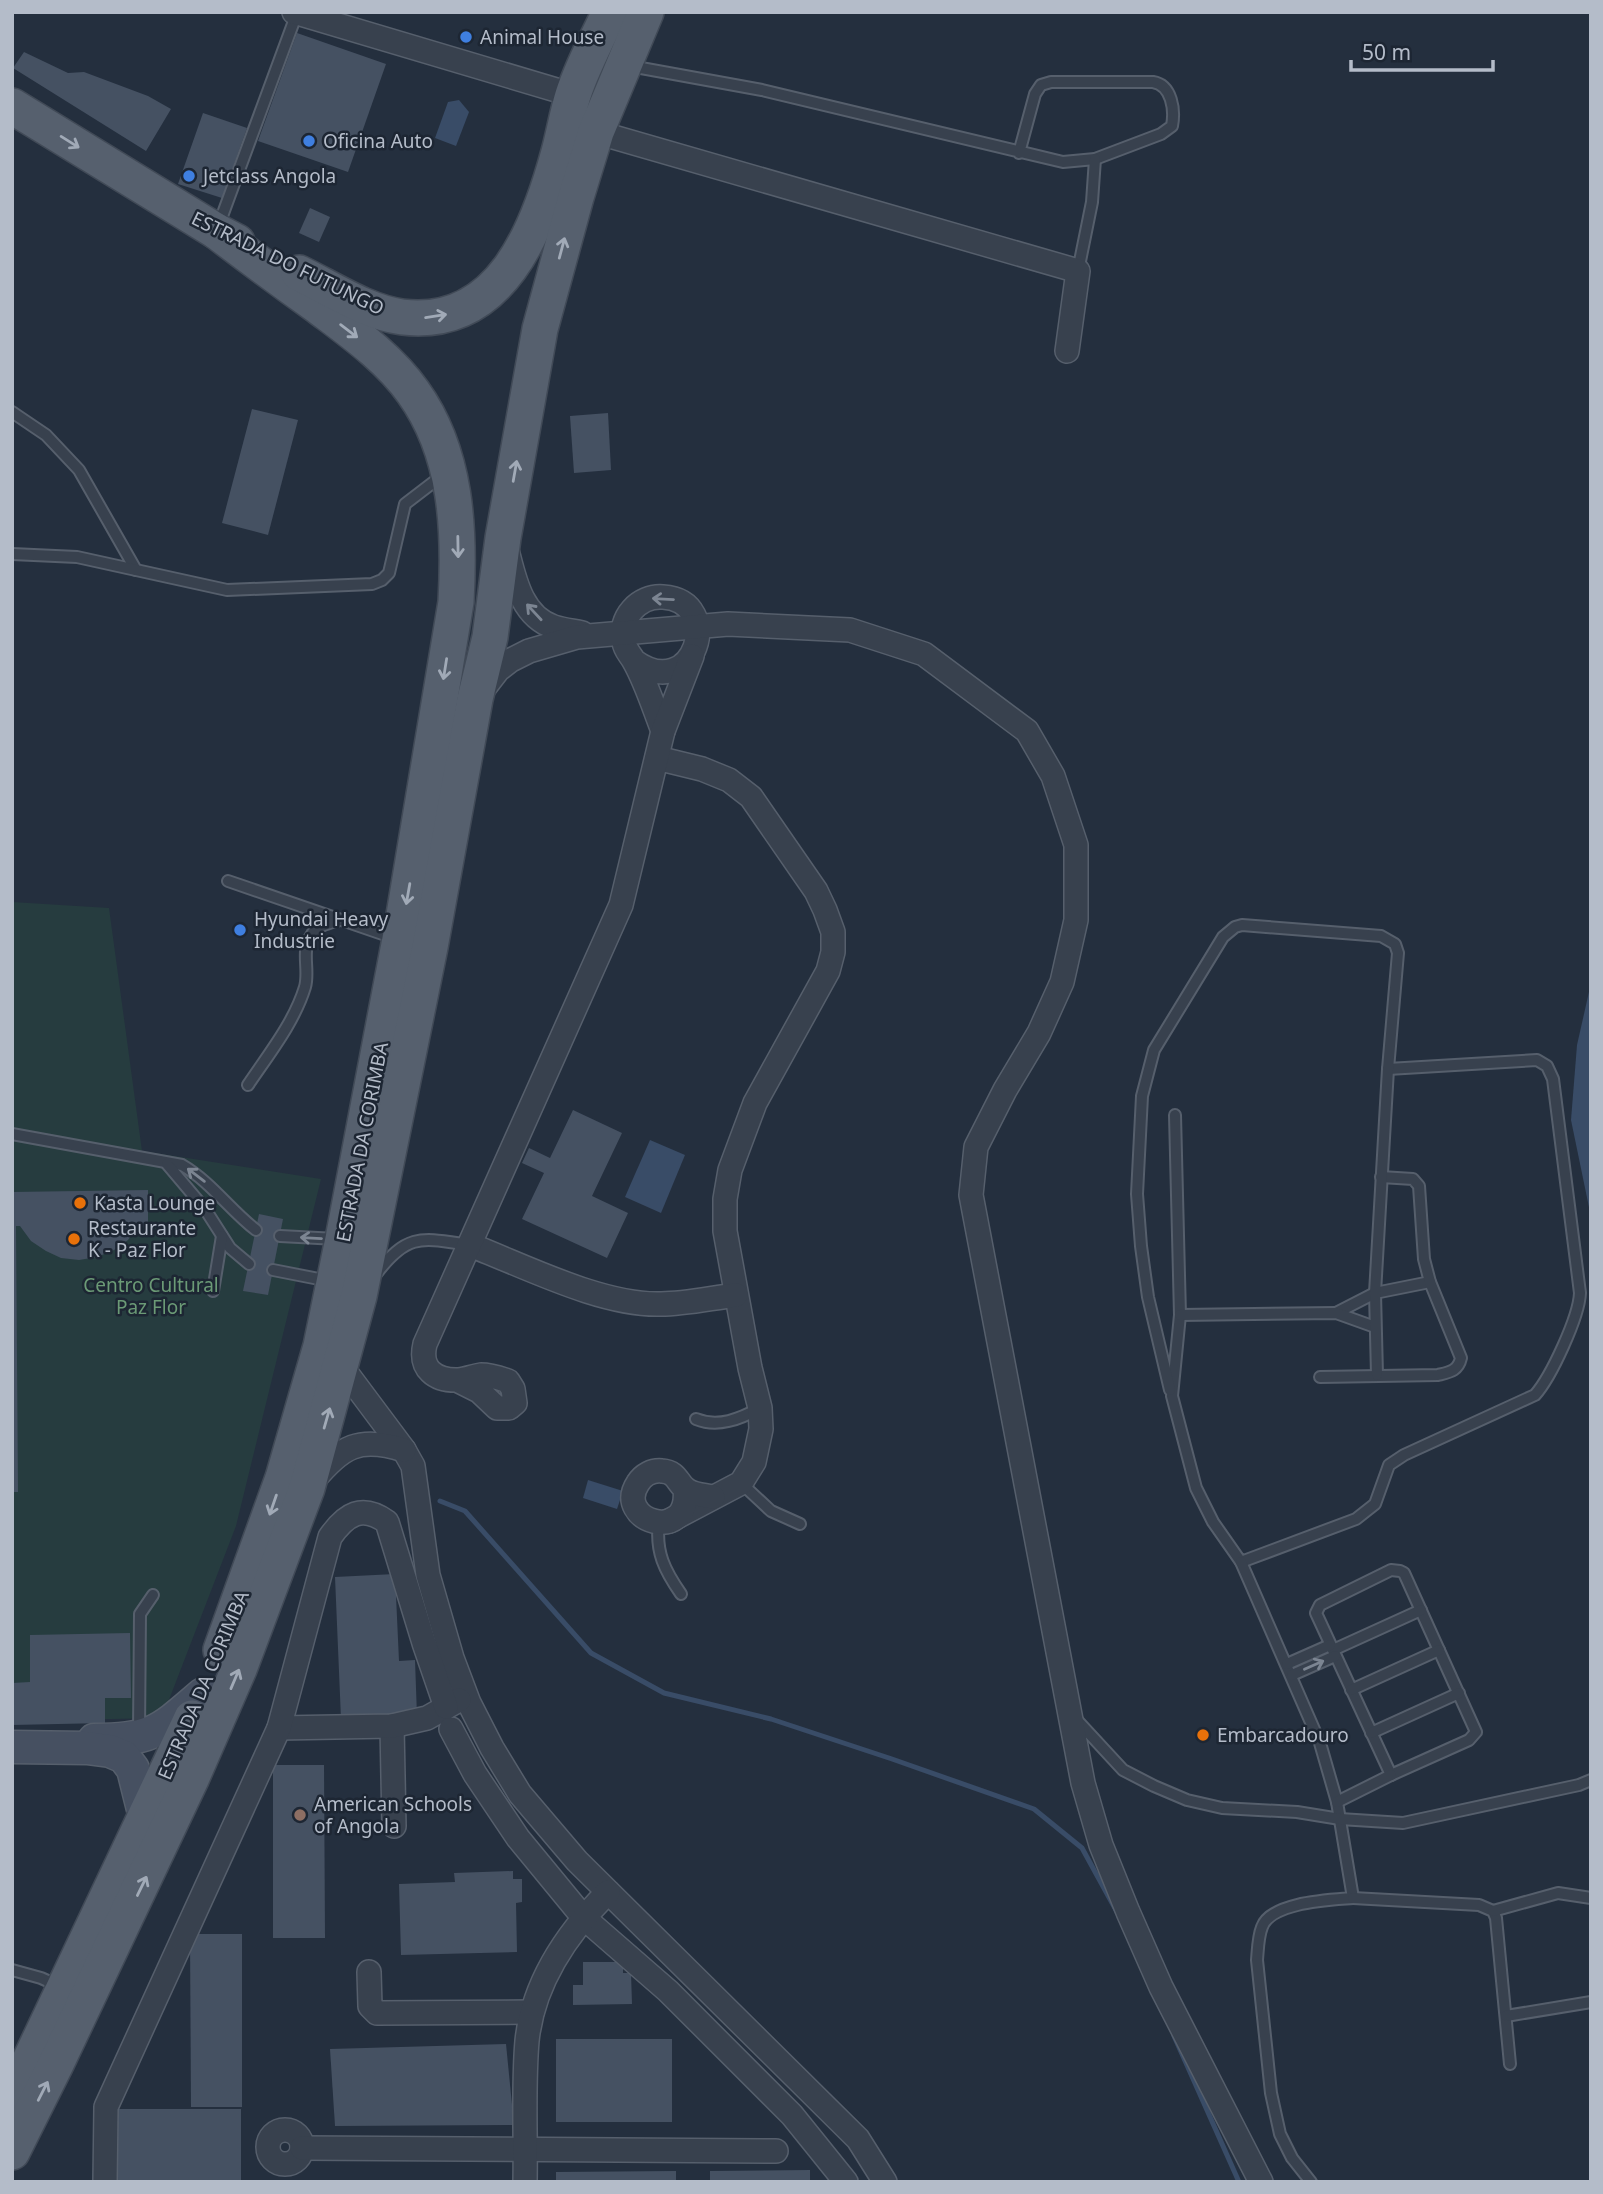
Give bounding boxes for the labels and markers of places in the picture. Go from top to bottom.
place label: Animal House [480,24,604,50]
marker: Animal House [458,29,474,45]
place label: Oficina Auto [323,128,433,154]
marker: Oficina Auto [301,133,317,149]
place label: Jetclass Angola [201,163,336,189]
marker: Jetclass Angola [181,168,197,184]
place label: Hyundai Heavy Industrie [254,906,389,954]
marker: Hyundai Heavy Industrie [232,922,248,938]
place label: Kasta Lounge [94,1190,215,1216]
marker: Kasta Lounge [72,1195,88,1211]
place label: Restaurante K - Paz Flor [88,1215,196,1263]
marker: Restaurante K - Paz Flor [66,1231,82,1247]
place label: Embarcadouro [1217,1722,1349,1748]
marker: Embarcadouro [1195,1727,1211,1743]
place label: American Schools of Angola [314,1791,472,1839]
marker: American Schools of Angola [292,1807,308,1823]

